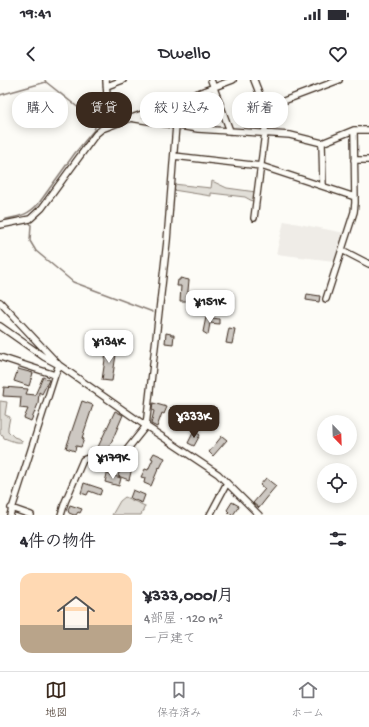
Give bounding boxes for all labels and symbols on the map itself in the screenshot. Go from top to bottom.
pin: ¥151K [182,290,238,324]
pin: ¥134K [81,330,137,364]
pin: ¥333K [166,405,222,439]
north arrow [317,415,357,455]
pin: ¥179K [85,446,141,480]

